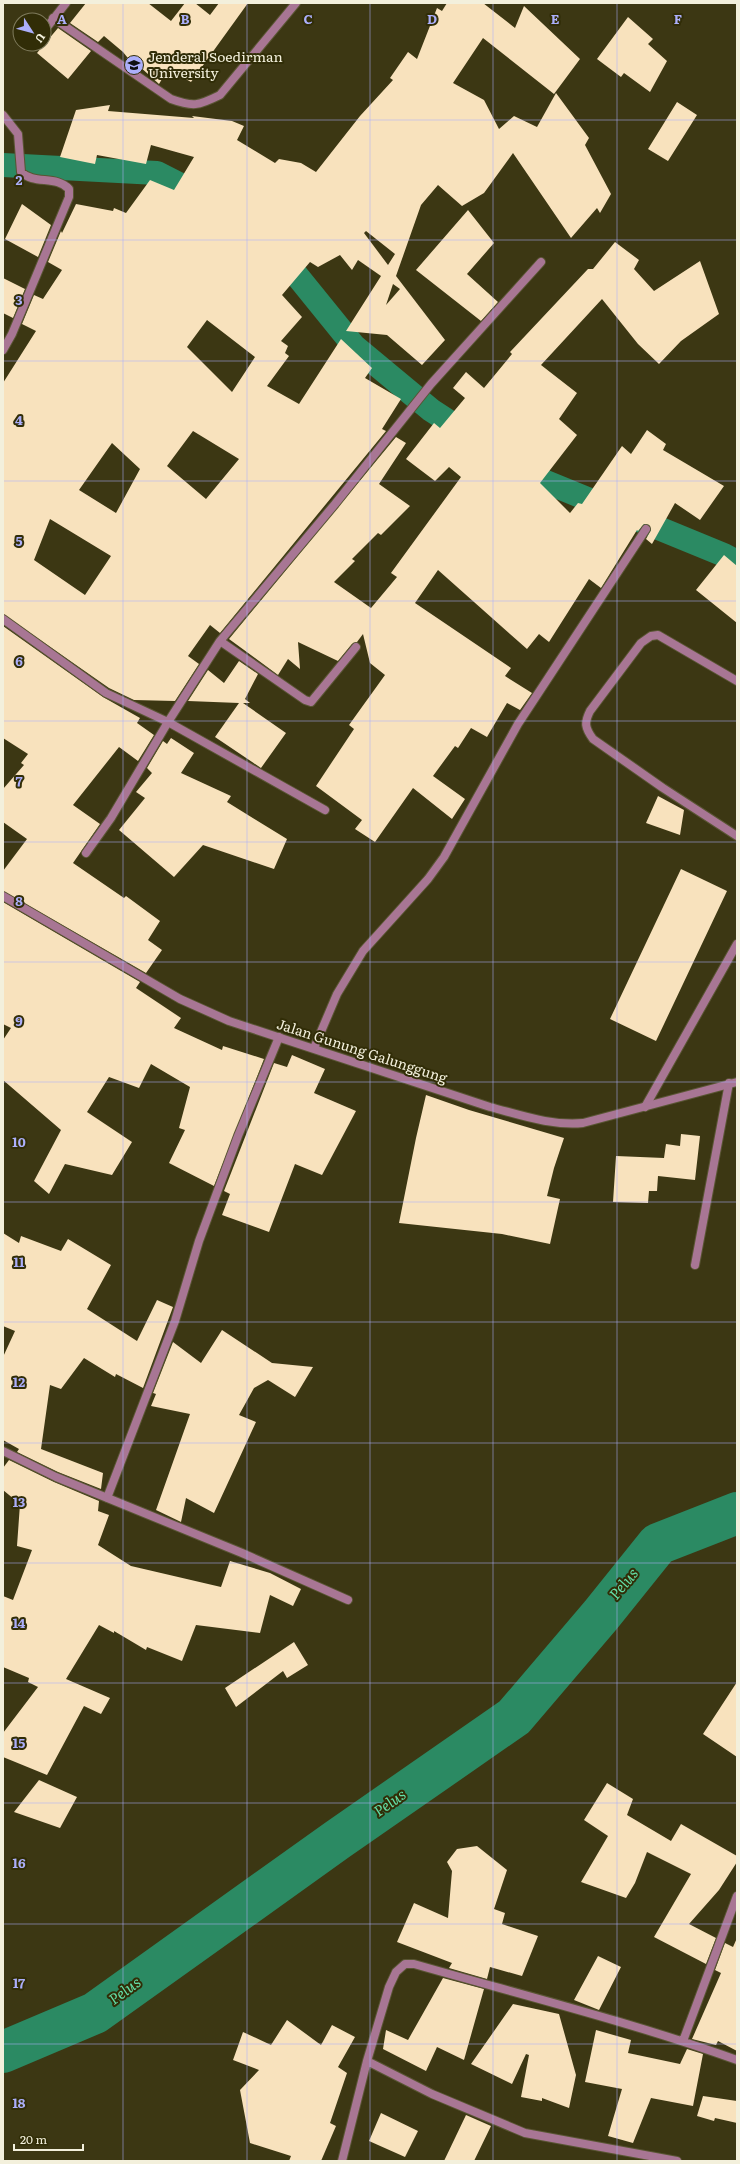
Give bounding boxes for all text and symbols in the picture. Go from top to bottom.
text: A [57,9,67,28]
text: B [181,9,190,28]
text: C [303,9,313,28]
text: D [427,9,437,28]
text: E [551,9,560,28]
text: F [674,9,682,28]
north arrow [12,12,52,52]
text: U [32,30,50,47]
place label: Jenderal Soedirman University [148,46,283,82]
school or university icon: Jenderal Soedirman University [123,54,145,76]
text: 2 [16,170,23,189]
text: 3 [15,290,23,309]
text: 4 [15,410,23,429]
text: 5 [15,531,23,550]
text: 6 [15,651,23,670]
text: 7 [15,771,23,790]
text: 8 [15,891,23,910]
text: 9 [15,1011,23,1030]
street label: Jalan Gunung Galunggung [274,1013,450,1087]
text: 10 [12,1132,26,1151]
text: 11 [14,1252,25,1271]
text: 12 [13,1372,25,1391]
text: 13 [13,1492,25,1511]
water label: Pelus [603,1562,643,1604]
text: 14 [13,1613,26,1632]
text: 15 [13,1733,25,1752]
water label: Pelus [368,1782,410,1821]
text: 16 [13,1853,26,1872]
water label: Pelus [103,1970,145,2009]
text: 17 [13,1973,25,1992]
text: 18 [12,2093,26,2112]
scale bar [14,2126,83,2152]
text: 20 m [20,2130,47,2148]

